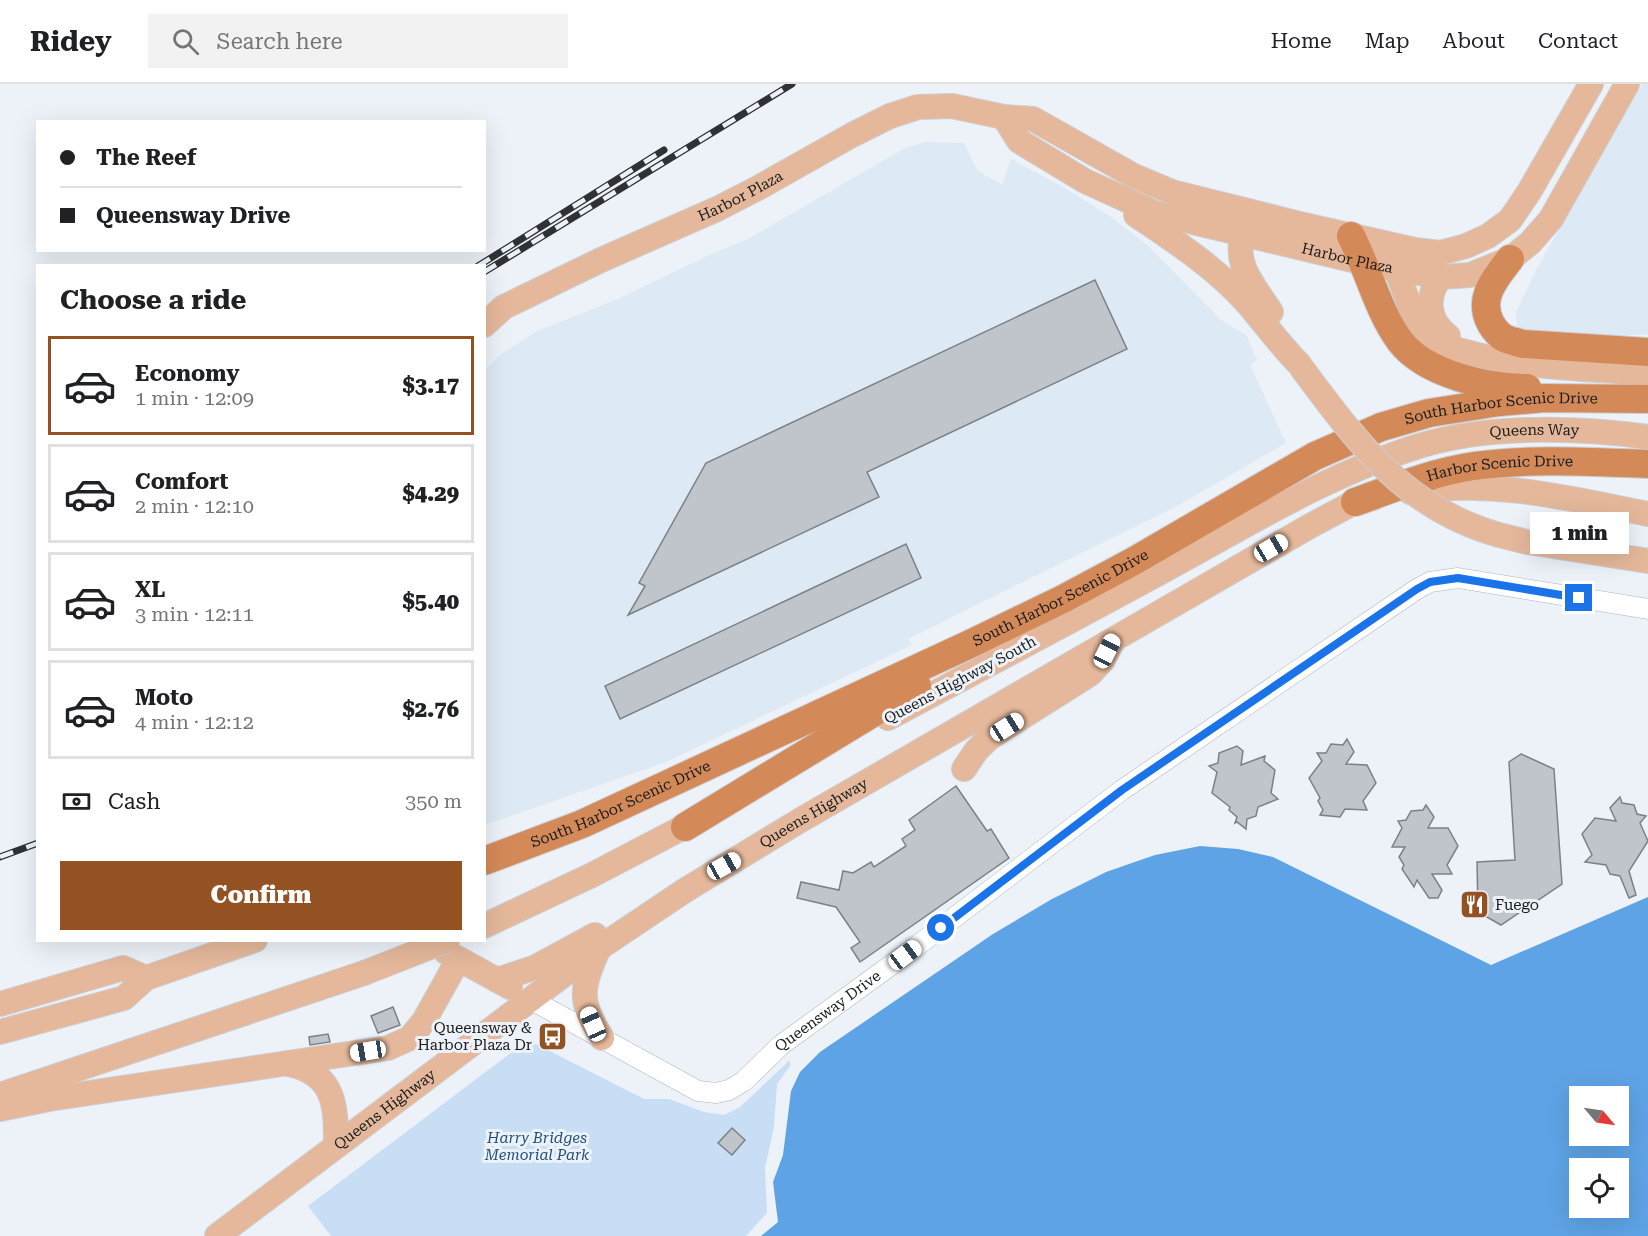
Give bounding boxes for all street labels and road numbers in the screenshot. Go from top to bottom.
street label: Harbor Plaza [695,167,786,225]
street label: Harbor Plaza [1300,239,1394,277]
street label: South Harbor Scenic Drive [1402,389,1598,429]
street label: Queens Way [1489,421,1580,441]
street label: Harbor Scenic Drive [1424,452,1573,485]
street label: South Harbor Scenic Drive [970,546,1152,650]
street label: Queens Highway South [881,632,1039,728]
street label: South Harbor Scenic Drive [528,757,713,852]
street label: Queens Highway [756,774,871,852]
street label: Queensway Drive [771,967,884,1055]
street label: Queens Highway [330,1065,439,1154]

